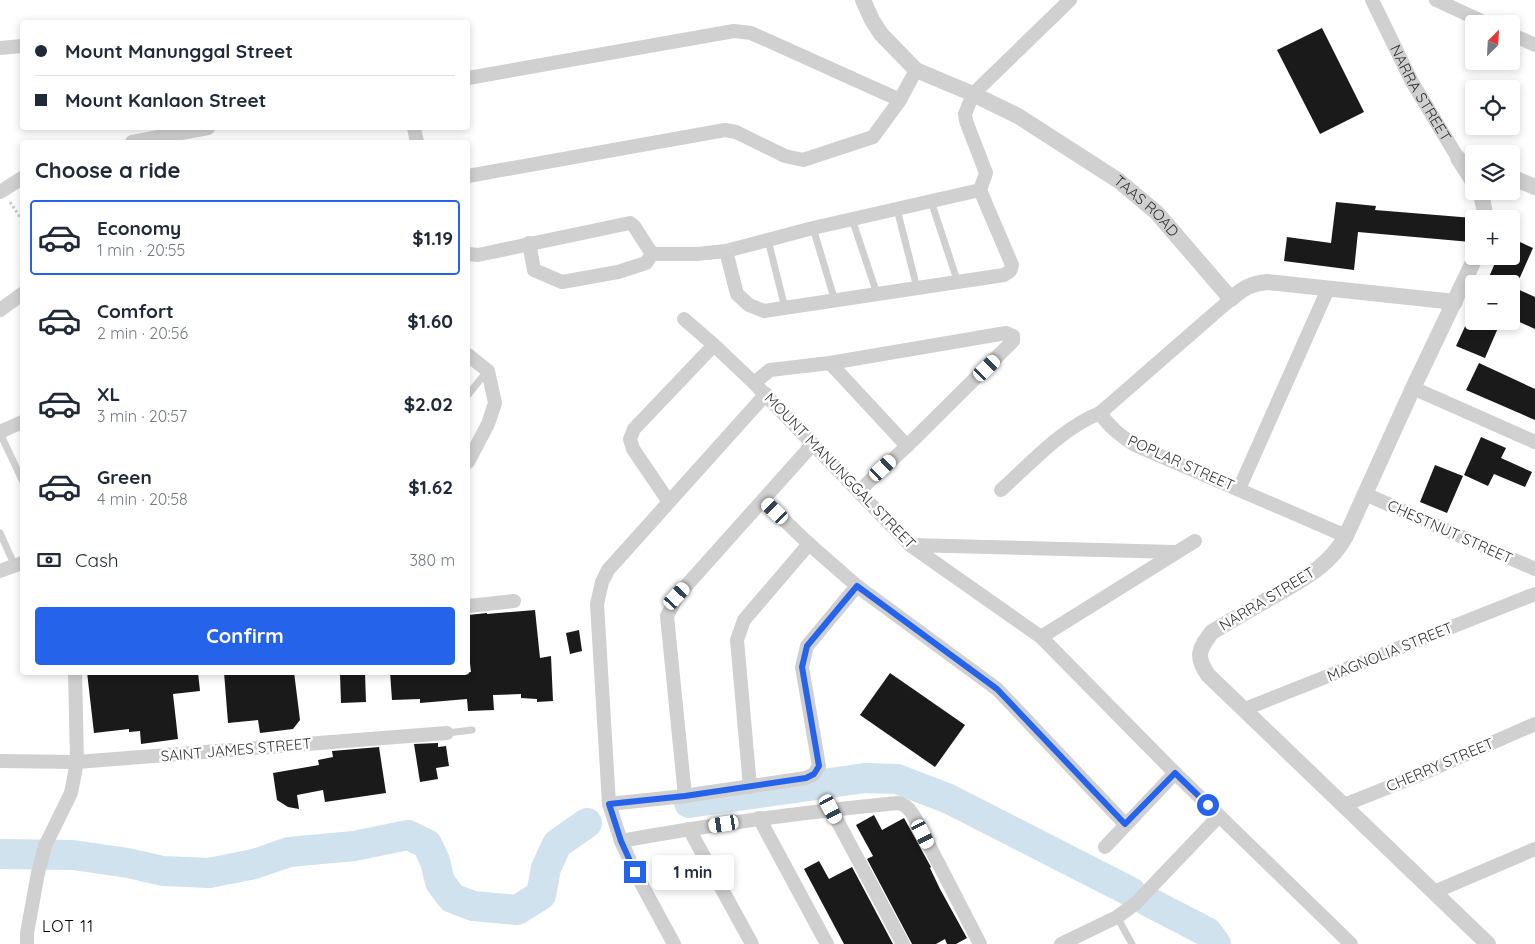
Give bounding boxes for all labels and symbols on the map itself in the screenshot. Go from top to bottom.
north arrow [1465,15,1520,70]
street label: NARRA STREET [1386,41,1456,145]
street label: TAAS ROAD [1110,171,1183,241]
car [970,352,1003,384]
street label: MOUNT MANUNGGAL STREET [761,389,920,553]
street label: POPLAR STREET [1125,431,1238,495]
car [866,452,899,484]
car [758,495,791,527]
street label: CHESTNUT STREET [1385,495,1516,568]
street label: NARRA STREET [1215,563,1318,635]
car [661,580,692,612]
street label: MAGNOLIA STREET [1324,618,1456,685]
street label: SAINT JAMES STREET [160,733,312,766]
street label: CHERRY STREET [1383,733,1496,796]
car [817,792,844,826]
route start [1197,794,1219,816]
car [708,814,739,834]
car [909,817,936,851]
callout: 1 min [652,854,735,890]
route end [624,861,646,883]
district label: LOT 11 [42,916,94,936]

